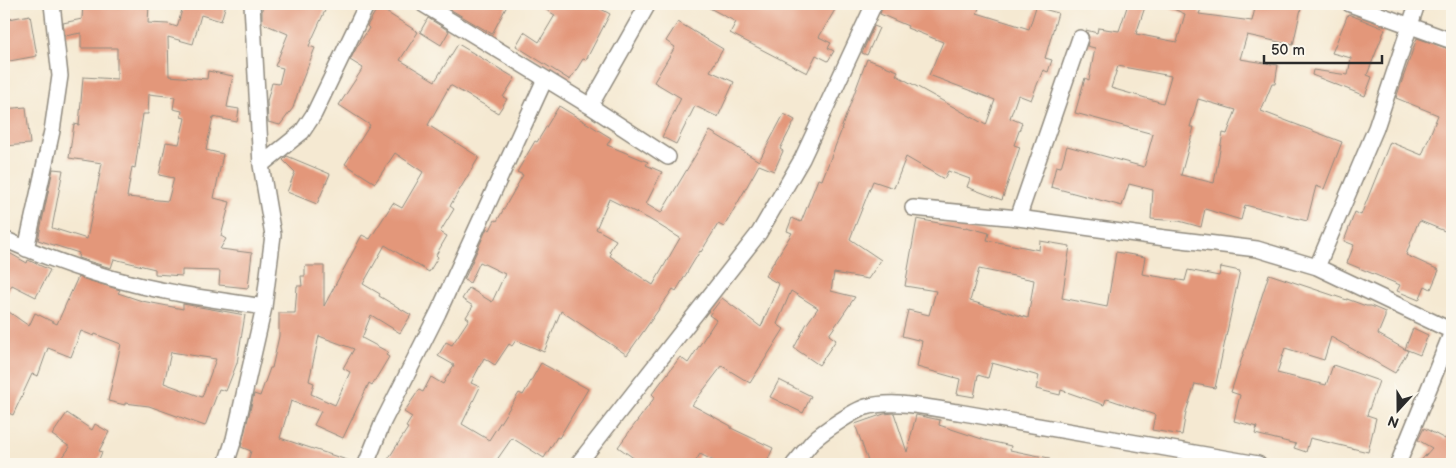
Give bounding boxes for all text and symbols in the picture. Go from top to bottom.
scale bar [1264,32,1381,64]
text: 50 m [1271,41,1305,60]
north arrow [1374,386,1424,436]
text: N [1386,412,1401,431]

